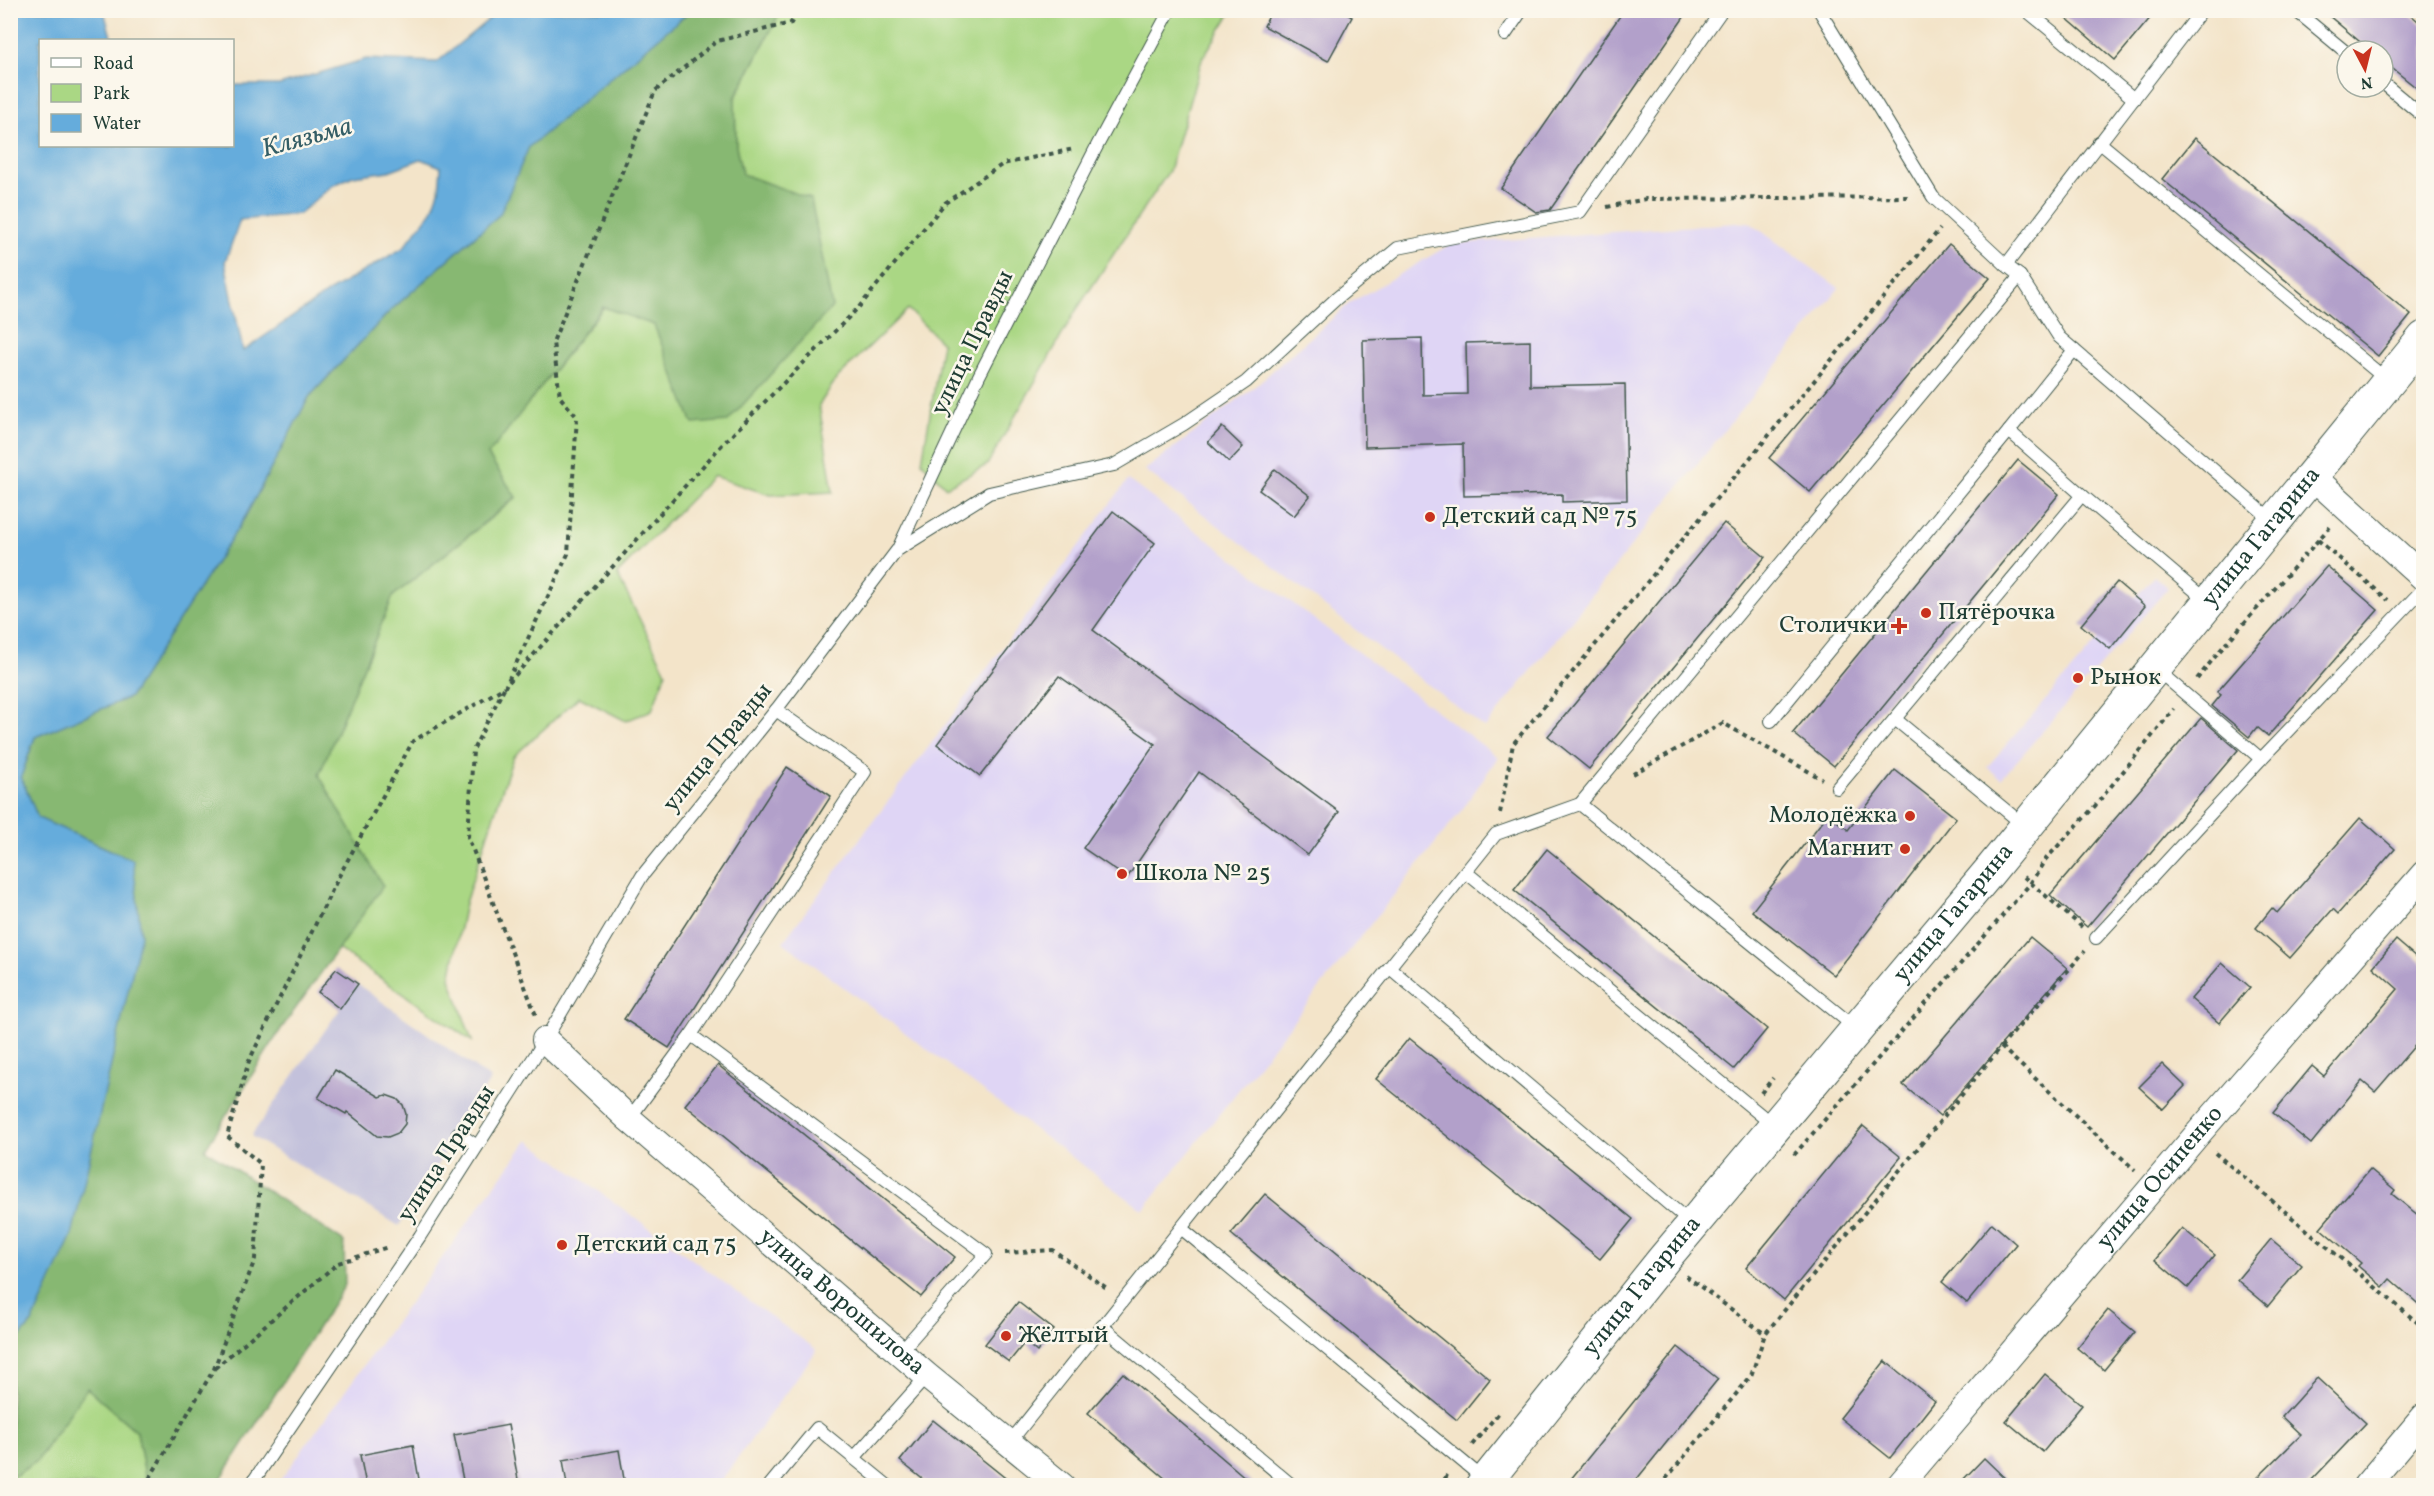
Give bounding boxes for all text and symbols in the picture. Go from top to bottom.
legend [39,39,234,147]
north arrow [2335,39,2395,99]
text: Road [93,52,134,77]
text: N [2359,70,2374,94]
text: Park [93,82,130,107]
water label: Клязьма [258,109,356,167]
text: Water [93,112,141,137]
street label: улица Правды [923,265,1023,421]
street label: улица Гагарина [2194,460,2329,615]
place label: Детский сад № 75 [1442,500,1637,534]
marker: Детский сад № 75 [1423,510,1437,524]
place label: Пятёрочка [1938,596,2056,630]
marker: Пятёрочка [1919,606,1933,620]
place label: Столички [1779,609,1887,643]
marker: Столички [1892,619,1906,633]
place label: Рынок [2090,661,2161,695]
marker: Рынок [2071,671,2085,685]
street label: улица Правды [655,676,781,820]
place label: Молодёжка [1769,799,1898,833]
marker: Молодёжка [1903,809,1917,823]
place label: Магнит [1807,832,1893,866]
street label: улица Гагарина [1886,837,2022,991]
marker: Магнит [1898,842,1912,856]
place label: Школа № 25 [1134,857,1271,891]
marker: Школа № 25 [1115,867,1129,881]
street label: улица Правды [390,1079,504,1229]
street label: улица Осипенко [2089,1099,2232,1257]
street label: улица Гагарина [1575,1209,1710,1364]
street label: улица Ворошилова [751,1221,932,1384]
place label: Детский сад 75 [574,1228,736,1262]
marker: Детский сад 75 [555,1238,569,1252]
place label: Жёлтый [1018,1319,1108,1353]
marker: Жёлтый [999,1329,1013,1343]

